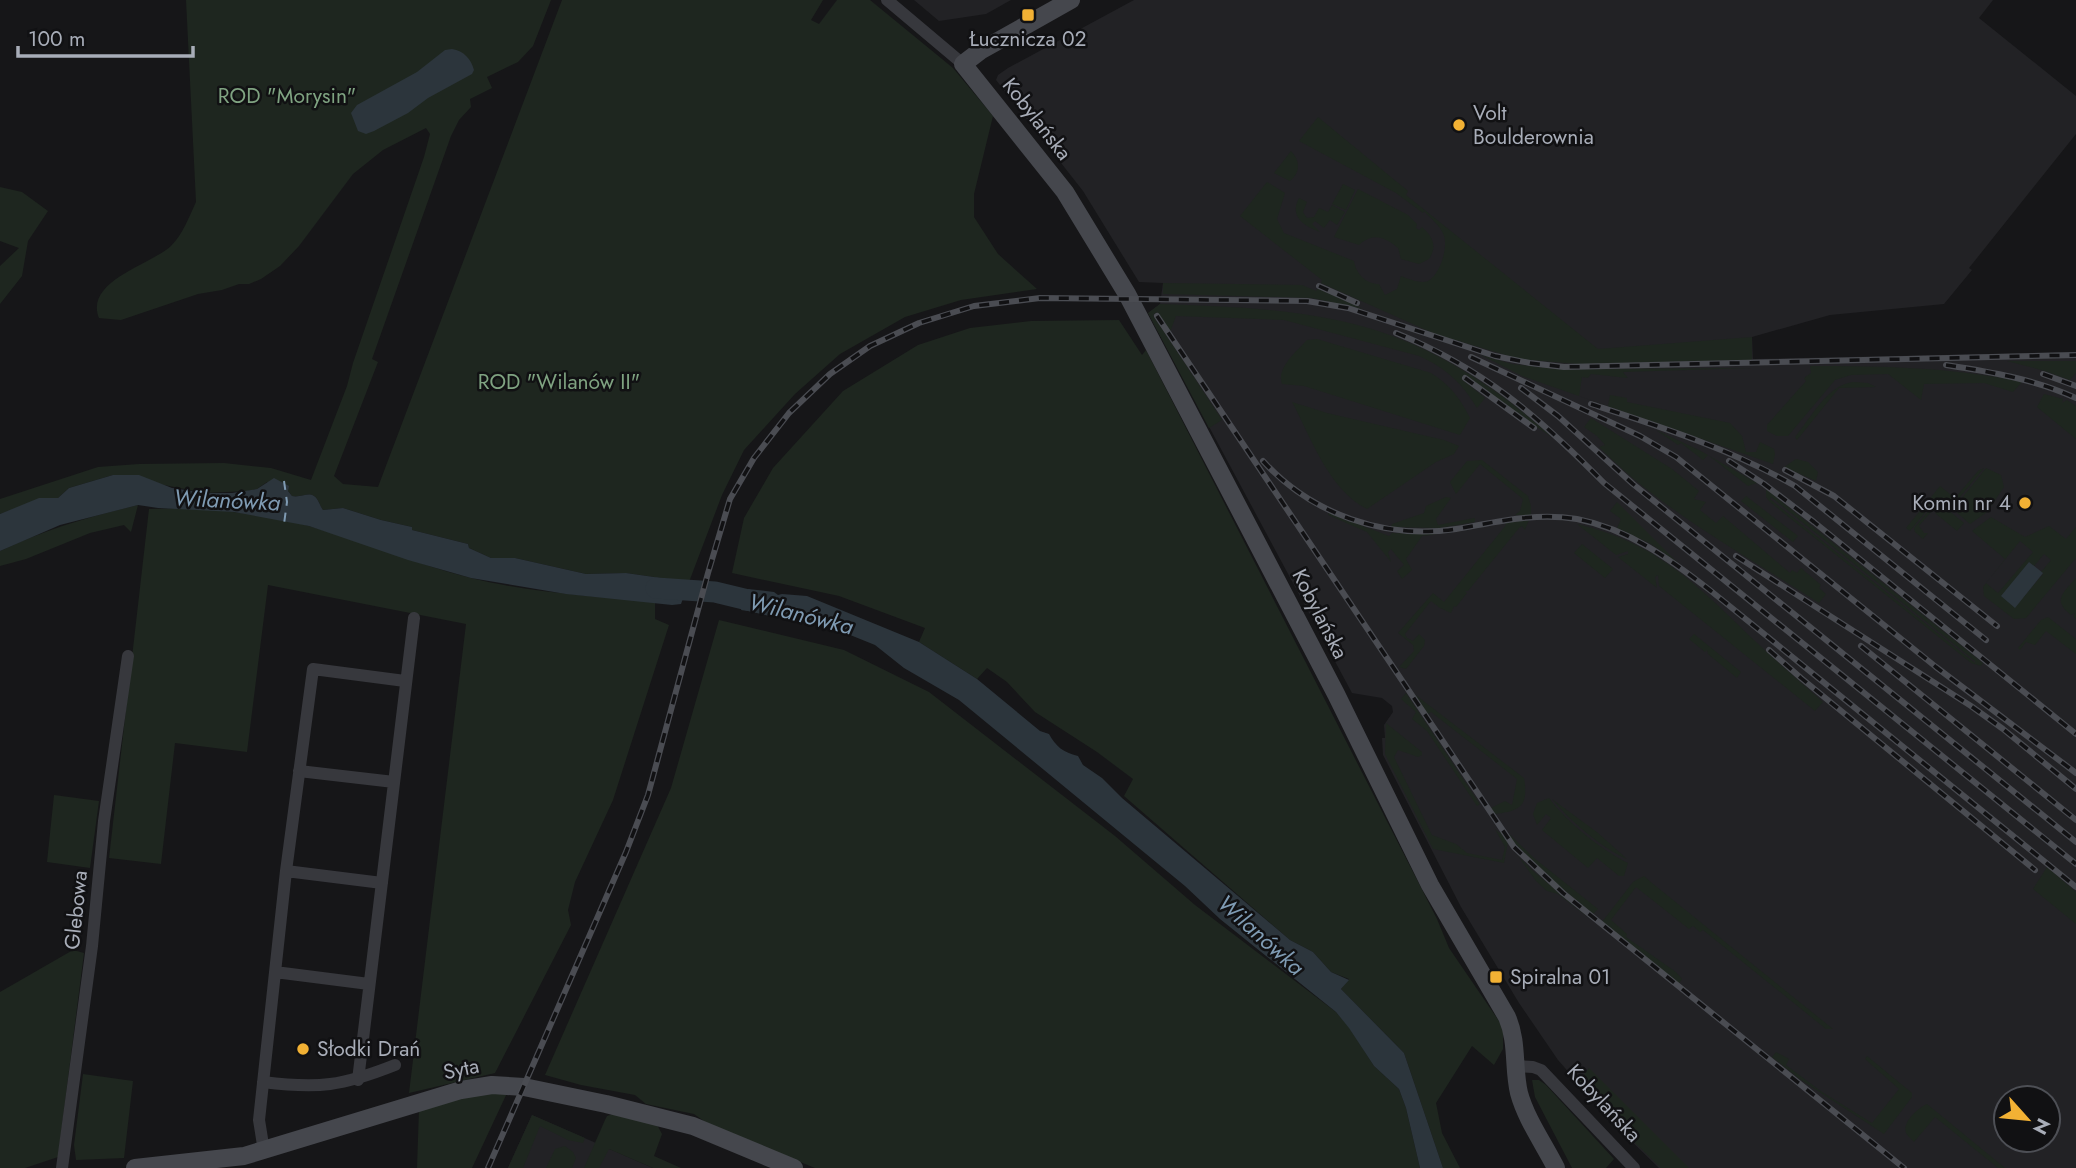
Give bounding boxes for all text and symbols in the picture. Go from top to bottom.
marker: Łucznicza 02 [1020,7,1036,23]
scale bar [18,14,192,58]
text: 100 m [28,24,85,54]
place label: Łucznicza 02 [969,24,1086,54]
street label: Kobylańska [995,71,1079,167]
park label: ROD "Morysin" [218,81,356,111]
place label: Volt Boulderownia [1473,98,1594,152]
marker: Volt Boulderownia [1451,117,1467,133]
park label: ROD "Wilanów II" [478,367,640,397]
water label: Wilanówka [173,480,282,520]
place label: Komin nr 4 [1912,488,2011,518]
marker: Komin nr 4 [2017,495,2033,511]
street label: Kobylańska [1285,564,1355,664]
water label: Wilanówka [745,585,857,644]
street label: Glebowa [57,869,95,951]
water label: Wilanówka [1210,887,1312,984]
place label: Spiralna 01 [1510,962,1611,992]
marker: Spiralna 01 [1488,969,1504,985]
place label: Słodki Drań [317,1034,420,1064]
marker: Słodki Drań [295,1041,311,1057]
street label: Syta [440,1051,482,1087]
street label: Kobylańska [1560,1057,1648,1149]
north arrow [1992,1084,2062,1154]
text: N [2026,1114,2057,1139]

